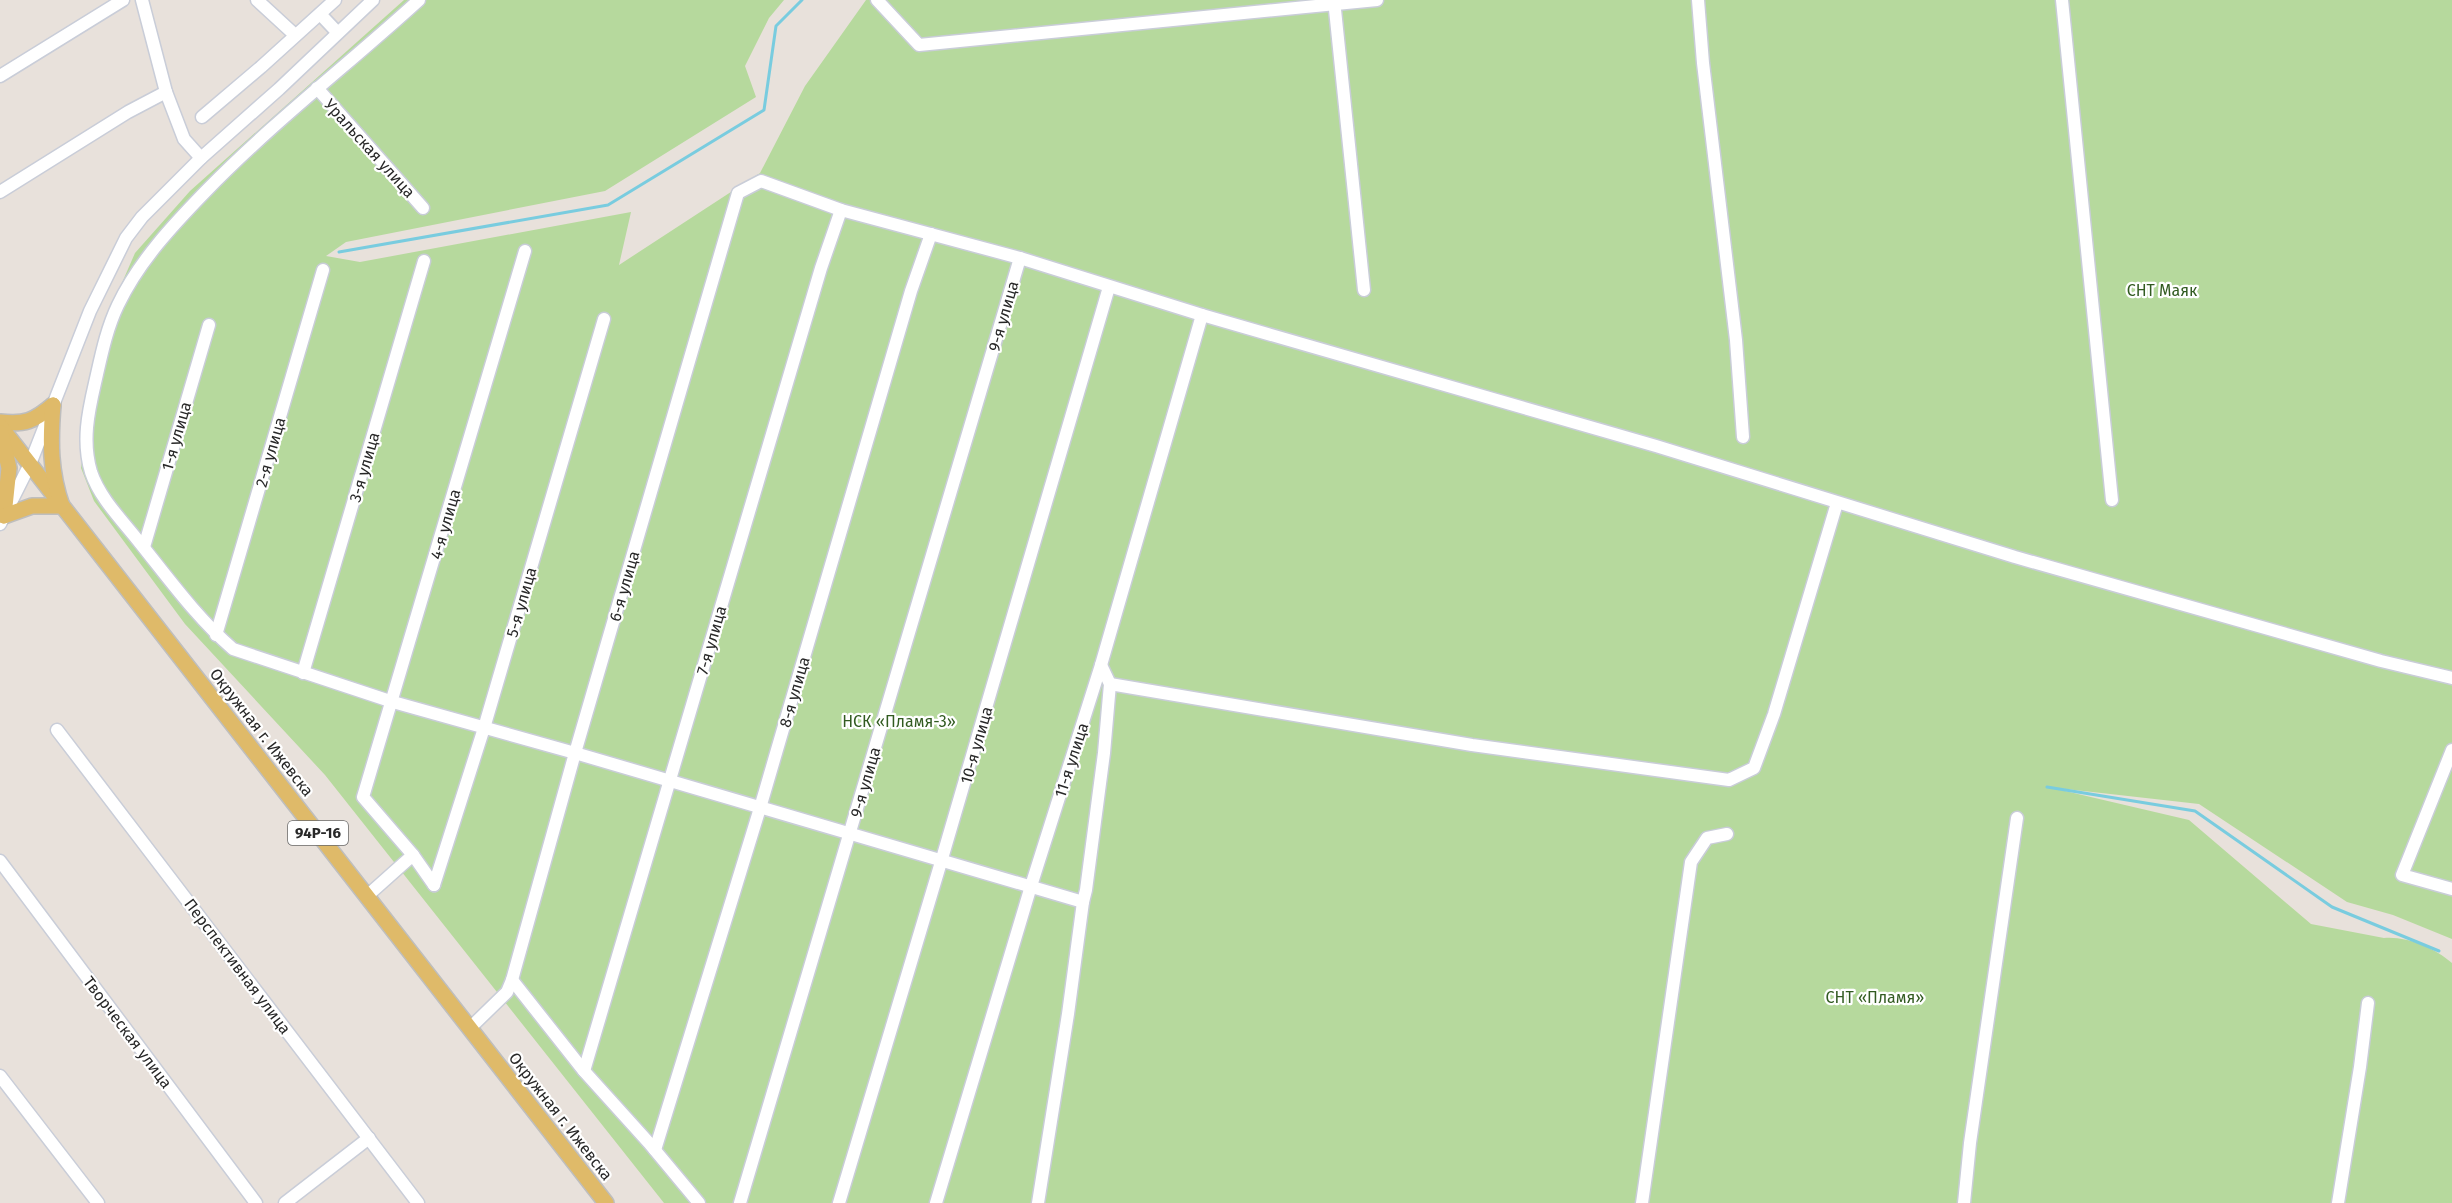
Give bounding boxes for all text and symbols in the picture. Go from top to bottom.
street label: Уральская улица [320,95,419,202]
street label: 9-я улица [984,279,1023,353]
park label: СНТ Маяк [2127,281,2198,300]
street label: 1-я улица [158,399,195,473]
street label: 2-я улица [251,415,290,489]
street label: 3-я улица [345,430,384,504]
street label: 4-я улица [426,487,465,562]
street label: 6-я улица [605,549,644,624]
street label: 5-я улица [502,565,541,639]
street label: 7-я улица [693,603,730,677]
street label: 8-я улица [775,655,814,730]
street label: Окружная г. Ижевска [206,665,317,800]
street label: 10-я улица [956,704,997,786]
park label: НСК «Пламя-3» [842,712,956,731]
street label: 11-я улица [1050,720,1092,800]
street label: 9-я улица [846,745,885,819]
road number: 94Р-16 [288,821,348,845]
street label: Перспективная улица [180,895,295,1038]
street label: Творческая улица [79,973,176,1092]
park label: СНТ «Пламя» [1826,988,1924,1007]
street label: Окружная г. Ижевска [505,1049,616,1184]

